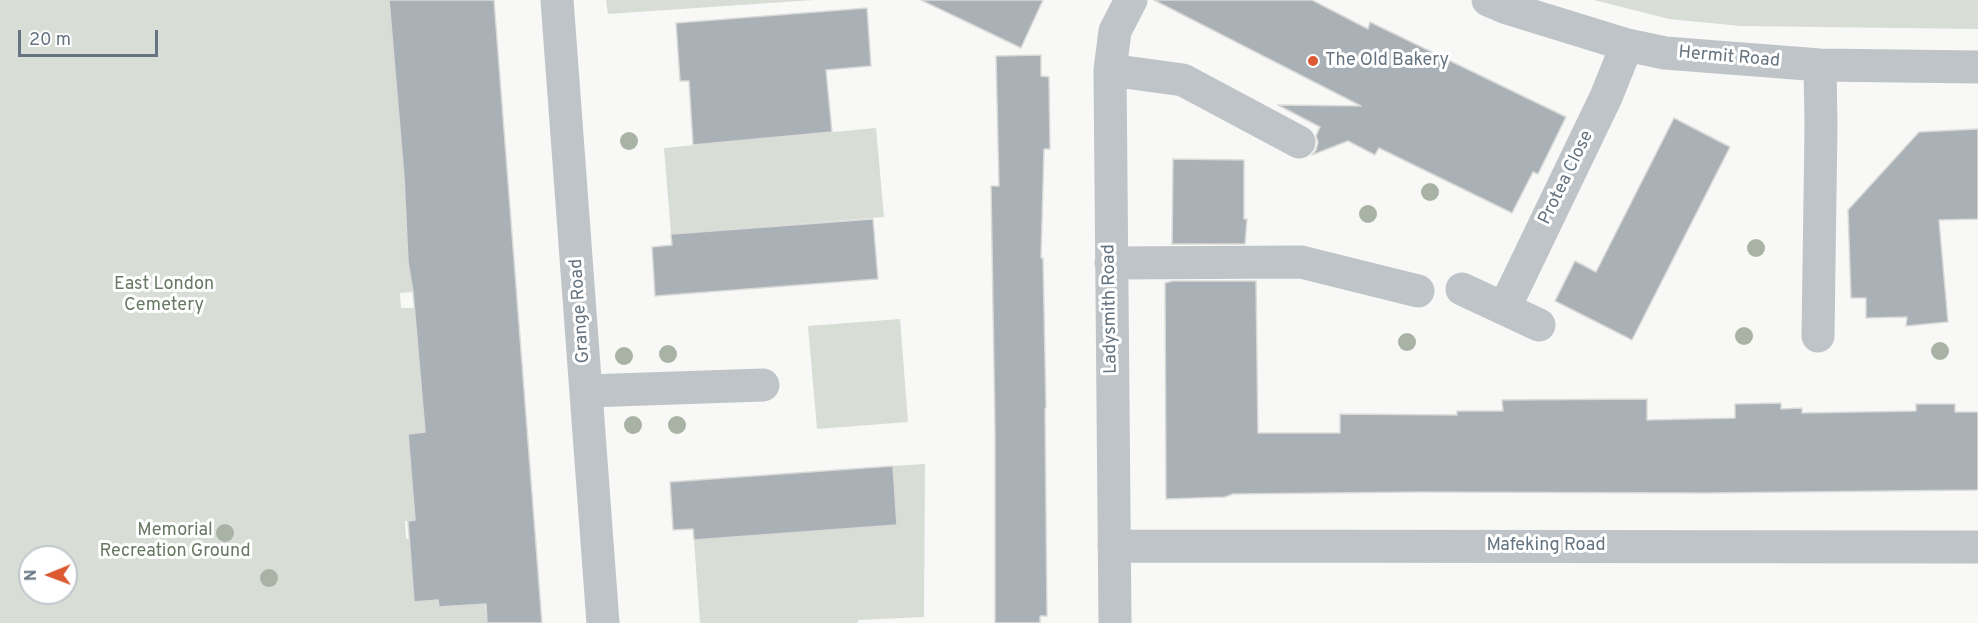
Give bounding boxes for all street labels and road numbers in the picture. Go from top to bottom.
street label: Hermit Road [1677,43,1781,73]
street label: Protea Close [1535,127,1599,229]
street label: Ladysmith Road [1099,244,1123,374]
street label: Grange Road [567,258,595,364]
street label: Mafeking Road [1486,535,1606,557]

